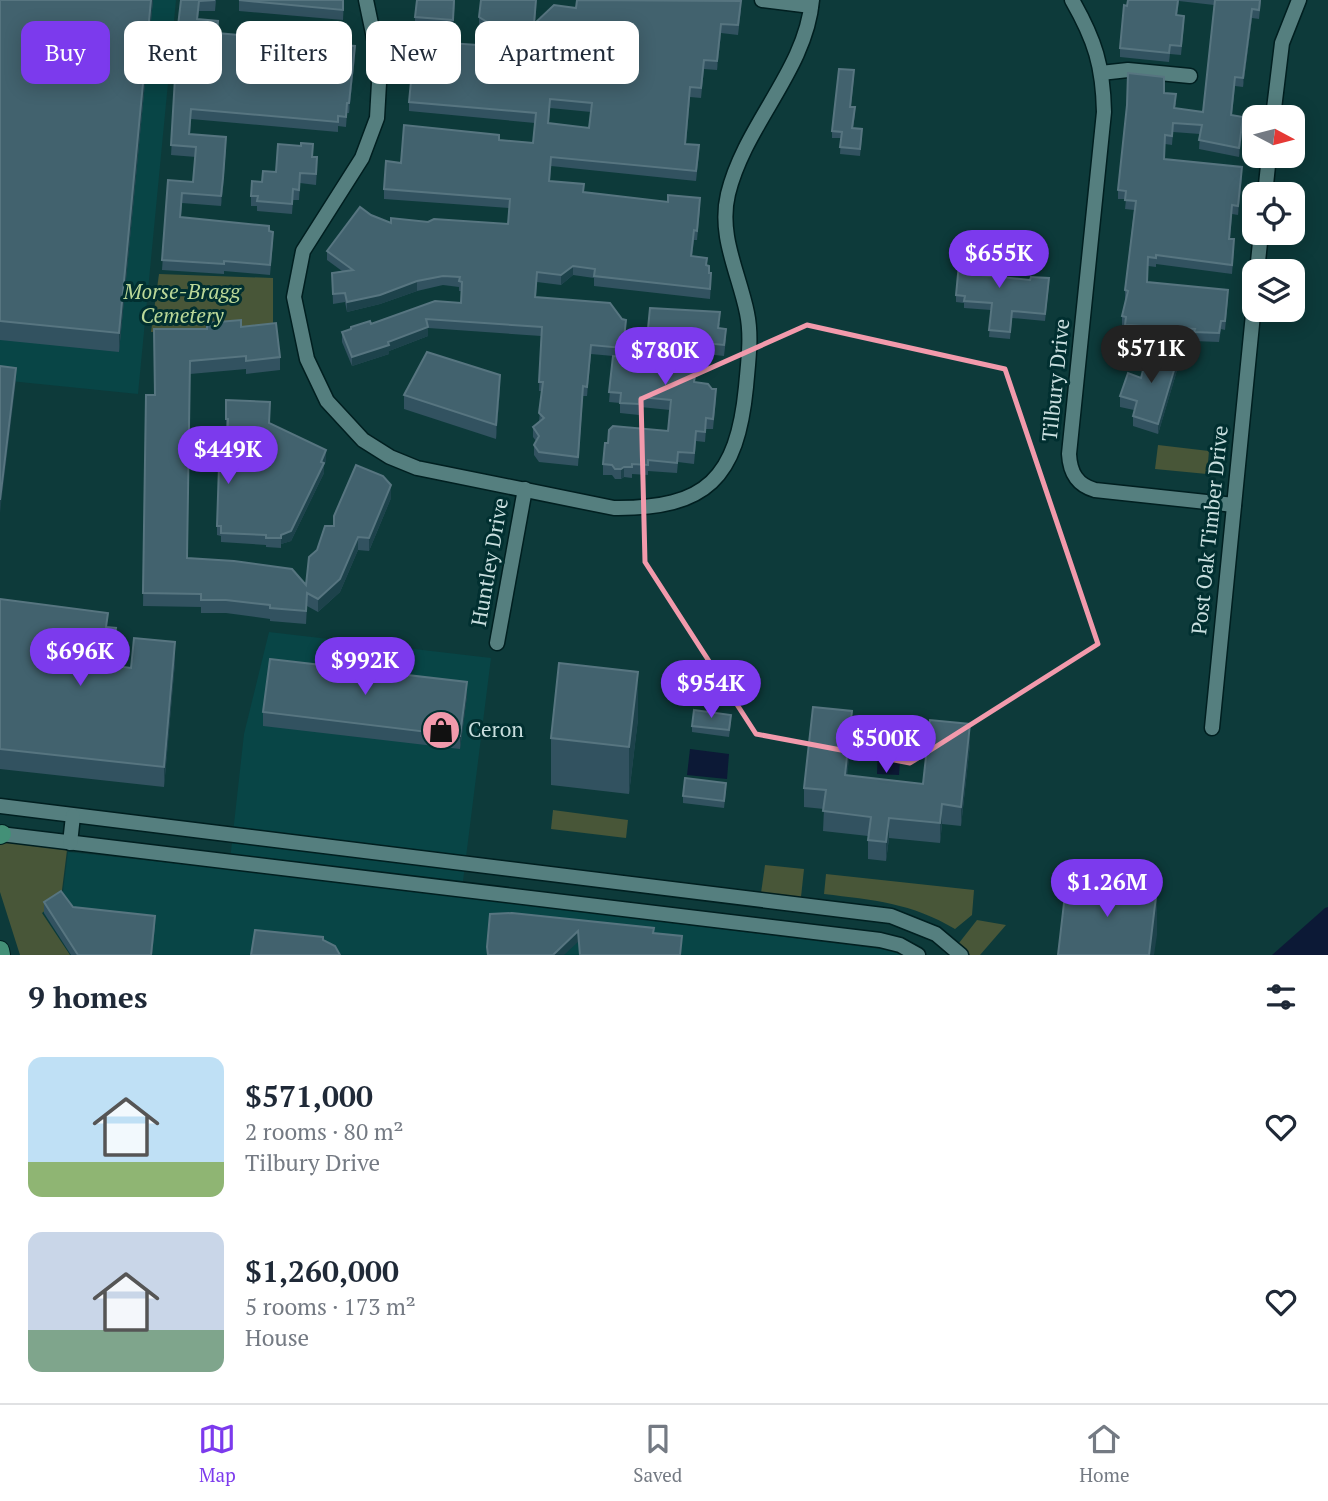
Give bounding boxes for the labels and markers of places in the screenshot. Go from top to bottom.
pin: $655K [950,230,1048,290]
pin: $571K [1102,326,1200,385]
pin: $780K [616,328,714,387]
pin: $449K [179,426,277,486]
pin: $696K [31,628,129,688]
pin: $992K [316,638,414,697]
pin: $954K [662,660,760,720]
shop icon: Ceron [420,709,462,751]
place label: Ceron [468,715,524,743]
pin: $500K [837,716,935,775]
pin: $1.26M [1050,860,1164,919]

